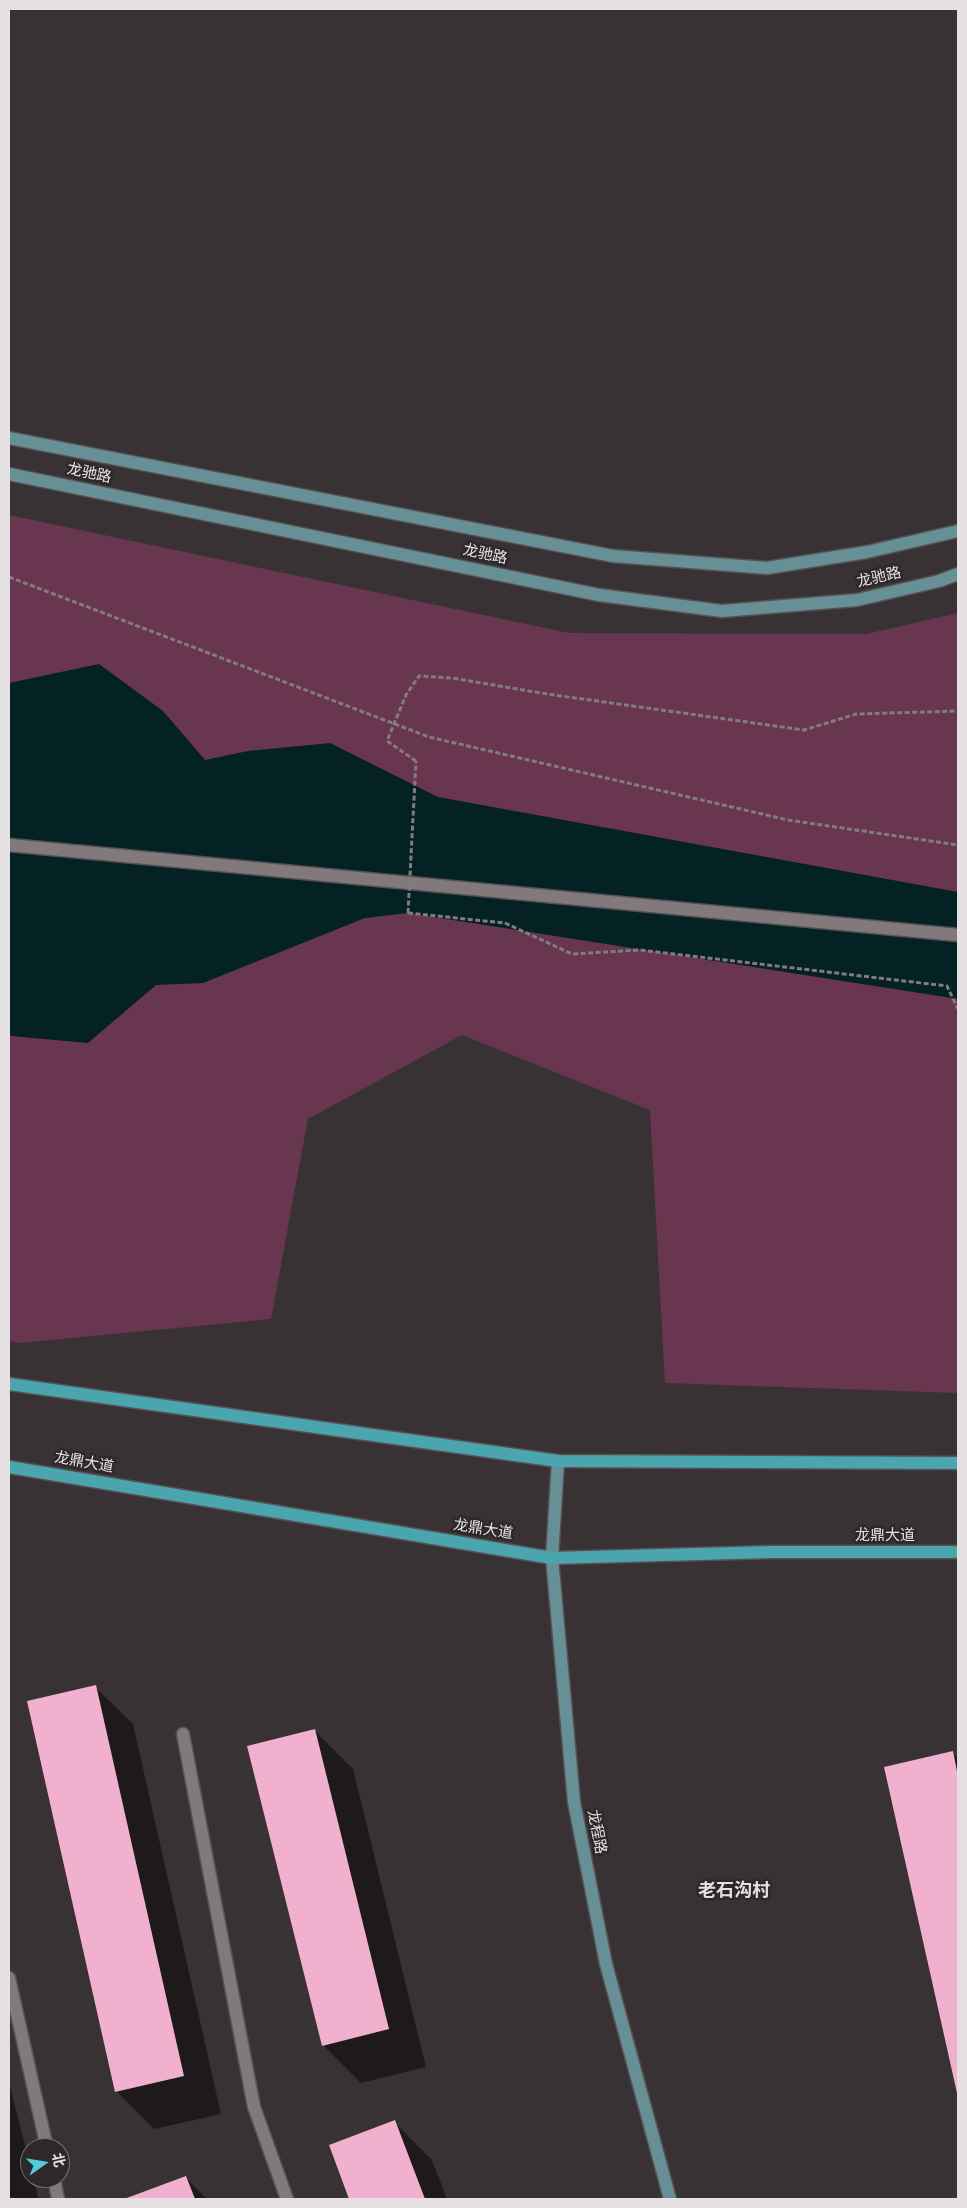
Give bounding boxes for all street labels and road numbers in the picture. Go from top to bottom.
street label: 龙驰路 [65,461,113,487]
street label: 龙驰路 [461,542,509,568]
street label: 龙驰路 [855,564,903,592]
street label: 龙鼎大道 [53,1449,115,1477]
street label: 龙鼎大道 [452,1516,514,1544]
street label: 龙鼎大道 [855,1527,915,1545]
street label: 龙程路 [583,1808,609,1856]

